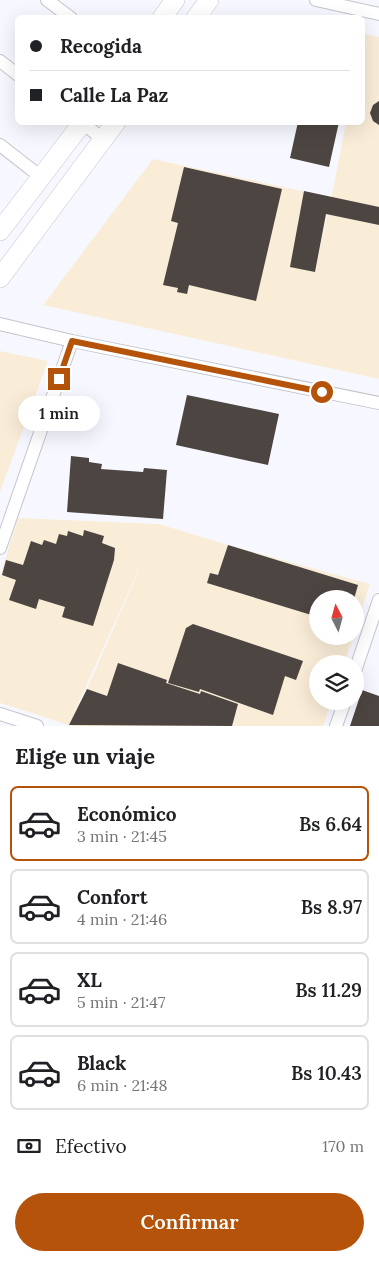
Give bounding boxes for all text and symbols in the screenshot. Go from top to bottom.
text: Recogida [60,34,142,58]
text: Calle La Paz [60,83,168,107]
route end [48,368,70,390]
route start [311,381,333,403]
callout: 1 min [18,396,100,432]
text: 1 min [39,403,79,423]
north arrow [309,590,364,645]
map controls [309,590,364,710]
button: layers [309,655,364,710]
text: Elige un viaje [15,742,155,770]
icon: car [17,801,62,846]
text: Económico [77,802,177,826]
text: Bs 6.64 [299,812,362,836]
text: 3 min · 21:45 [77,826,167,846]
icon: car [17,884,62,929]
text: Confort [77,885,148,909]
text: Bs 8.97 [301,895,362,919]
text: 4 min · 21:46 [77,909,167,929]
icon: car [17,967,62,1012]
text: XL [77,968,102,992]
text: Bs 11.29 [295,978,362,1002]
text: 5 min · 21:47 [77,992,165,1012]
icon: car [17,1050,62,1095]
text: Black [77,1051,126,1075]
text: Bs 10.43 [291,1061,362,1085]
text: 6 min · 21:48 [77,1075,167,1095]
icon: cash [15,1132,43,1160]
text: Efectivo [55,1134,127,1158]
text: 170 m [322,1136,364,1156]
button: Confirmar [15,1193,364,1251]

